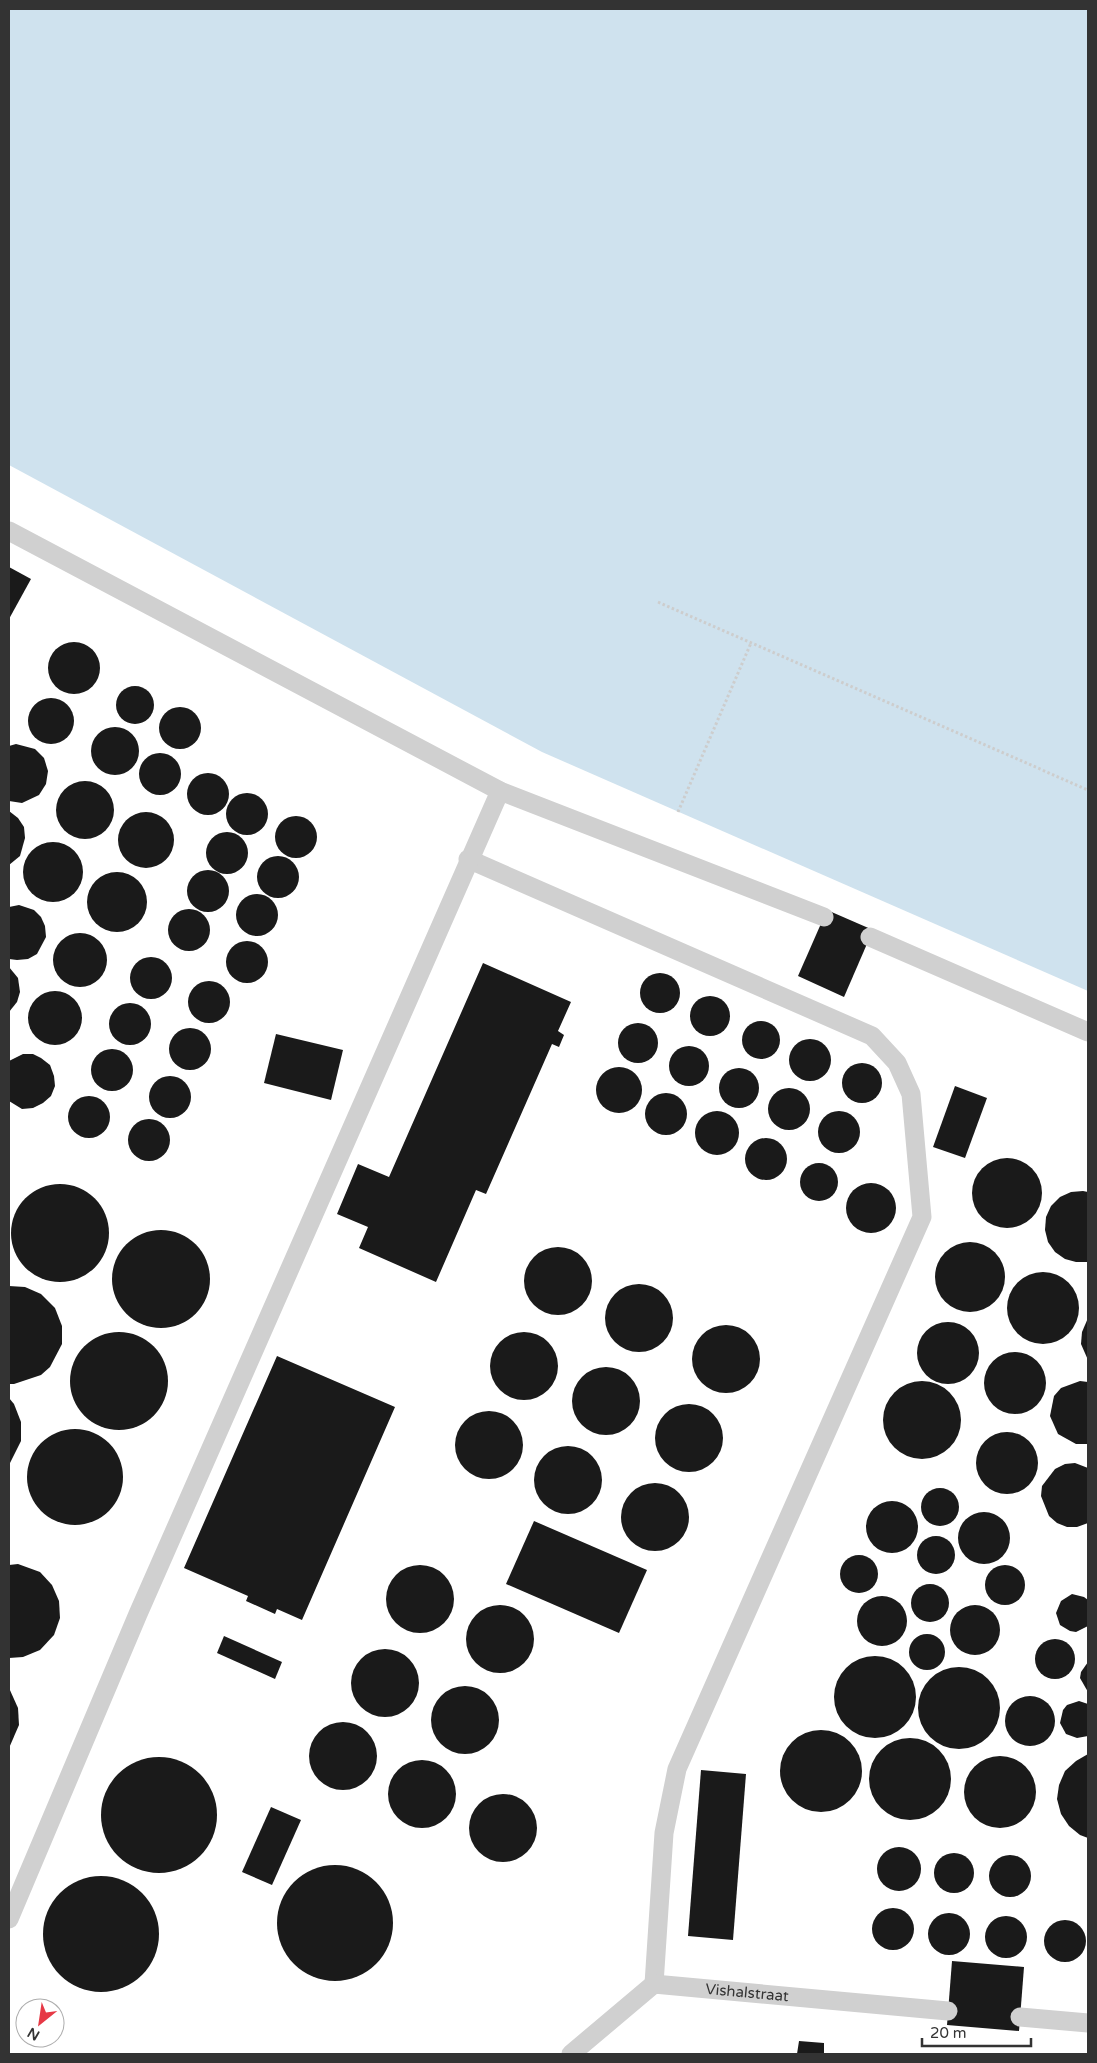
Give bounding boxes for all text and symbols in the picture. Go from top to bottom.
street label: Vishalstraat [705,1980,790,2005]
north arrow [15,1998,65,2048]
scale bar [922,2016,1031,2048]
text: N [25,2024,43,2044]
text: 20 m [930,2024,967,2042]

